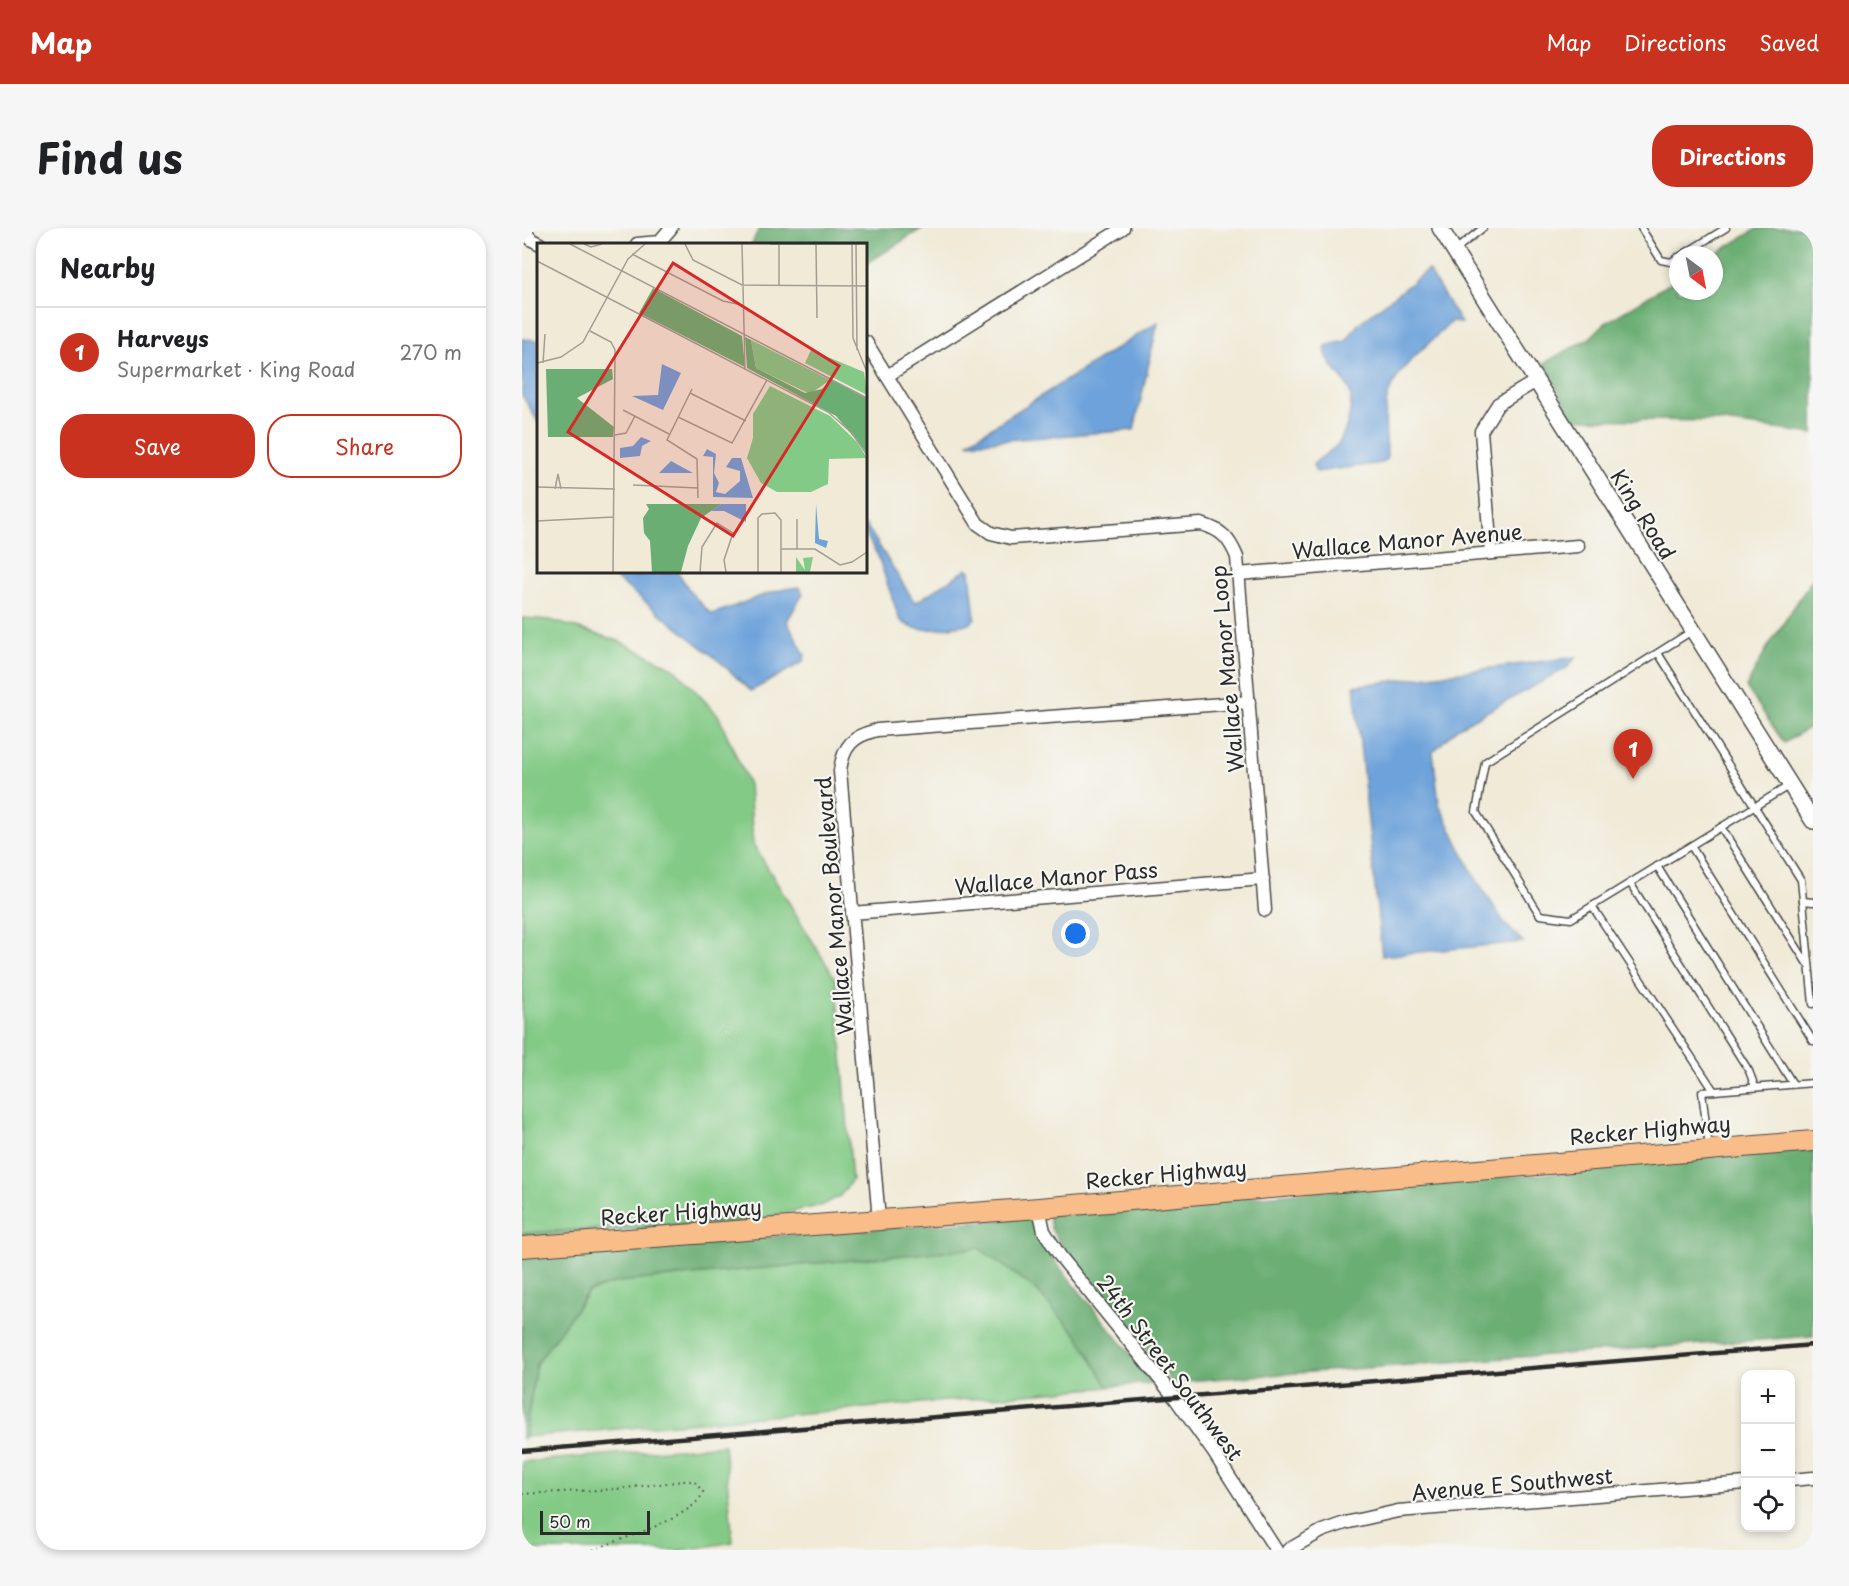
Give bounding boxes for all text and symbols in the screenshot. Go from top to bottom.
text: Map [30,21,92,64]
text: Map [1546,26,1591,58]
text: Directions [1624,26,1726,58]
text: Saved [1759,26,1819,58]
text: Find us [36,125,183,188]
button: Directions [1652,125,1813,187]
inset map [537,243,867,573]
north arrow [1669,246,1723,300]
text: Nearby [60,248,155,287]
text: Harveys [117,321,209,354]
text: 1 [75,337,84,367]
text: 270 m [399,337,462,367]
text: Supermarket · King Road [117,354,356,384]
button: Save [60,414,255,478]
button: Share [267,414,462,478]
street label: King Road [1604,463,1684,565]
street label: Wallace Manor Avenue [1290,514,1524,566]
street label: Wallace Manor Loop [1201,564,1251,774]
pin: 1 [1614,730,1652,779]
street label: Wallace Manor Boulevard [806,775,860,1037]
street label: Wallace Manor Pass [953,852,1159,902]
your location [1061,919,1090,948]
street label: Recker Highway [1568,1106,1732,1152]
street label: Recker Highway [1084,1150,1248,1196]
street label: Recker Highway [599,1189,763,1233]
street label: 24th Street Southwest [1090,1267,1252,1467]
map controls [1741,1370,1795,1532]
button: + [1741,1370,1795,1424]
button: − [1741,1424,1795,1478]
street label: Avenue E Southwest [1410,1458,1614,1508]
button: locate [1741,1478,1795,1532]
scale bar [540,1508,650,1536]
text: 50 m [549,1509,590,1533]

